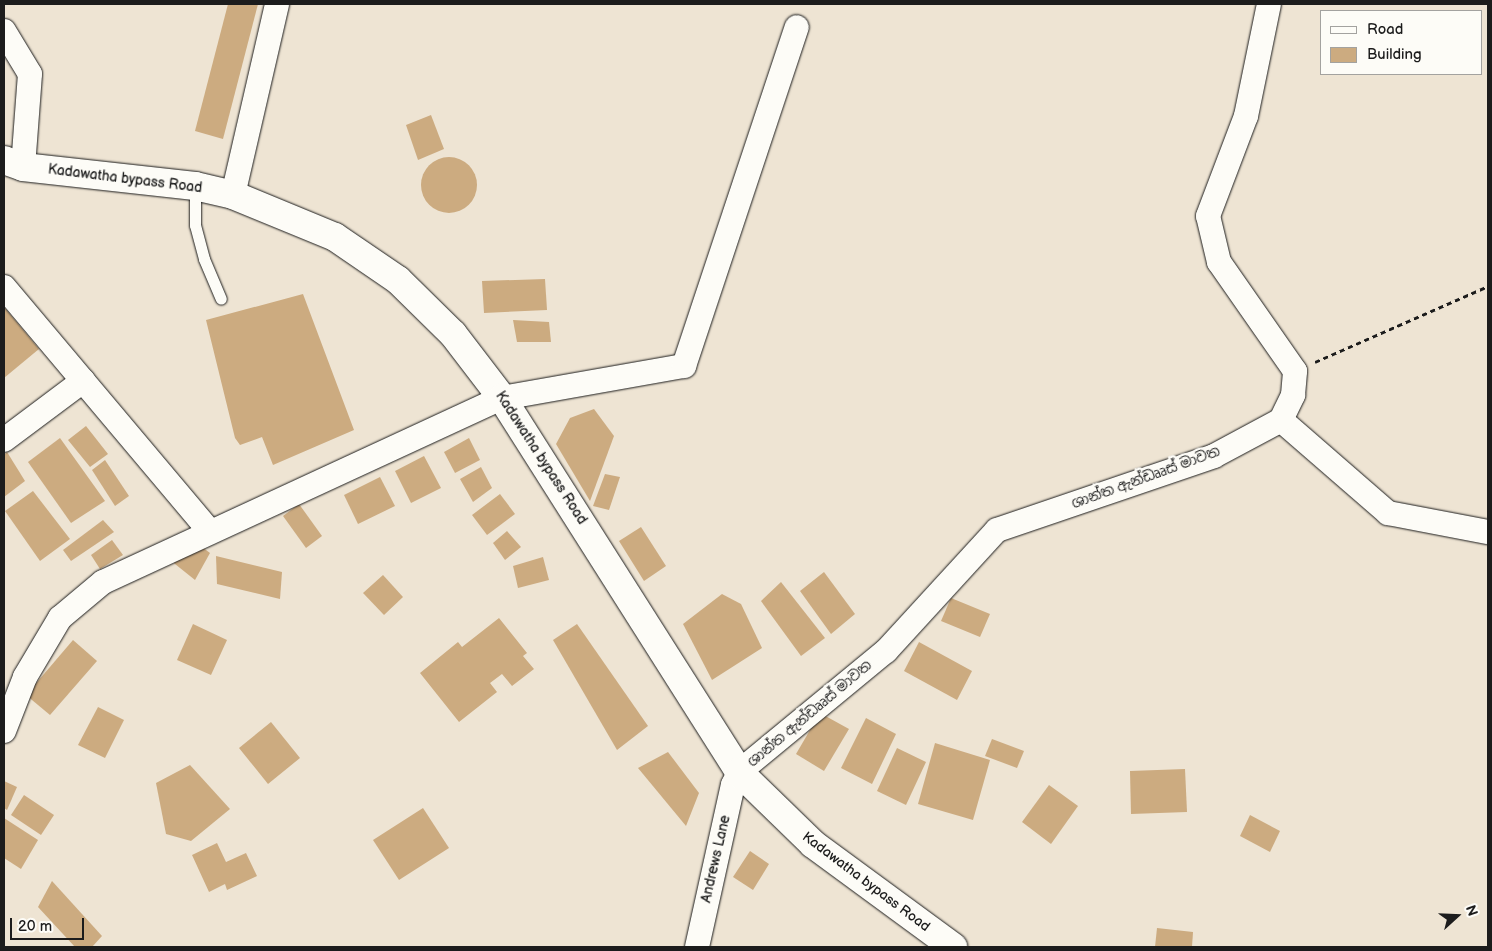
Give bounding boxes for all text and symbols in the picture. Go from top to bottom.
legend [1320,10,1482,75]
text: Road [1367,20,1403,39]
text: Building [1367,45,1422,64]
street label: Kadawatha bypass Road [47,161,203,197]
street label: Kadawatha bypass Road [492,388,590,528]
street label: ශාන්ත ඇන්ඩෘෘස් මාවත [1070,443,1222,513]
street label: ශාන්ත ඇන්ඩෘෘස් මාවත [745,657,875,771]
street label: Andrews Lane [698,814,734,904]
street label: Kadawatha bypass Road [799,829,933,935]
north arrow [1432,891,1482,941]
text: N [1462,903,1481,919]
scale bar [12,908,86,940]
text: 20 m [18,917,52,936]

